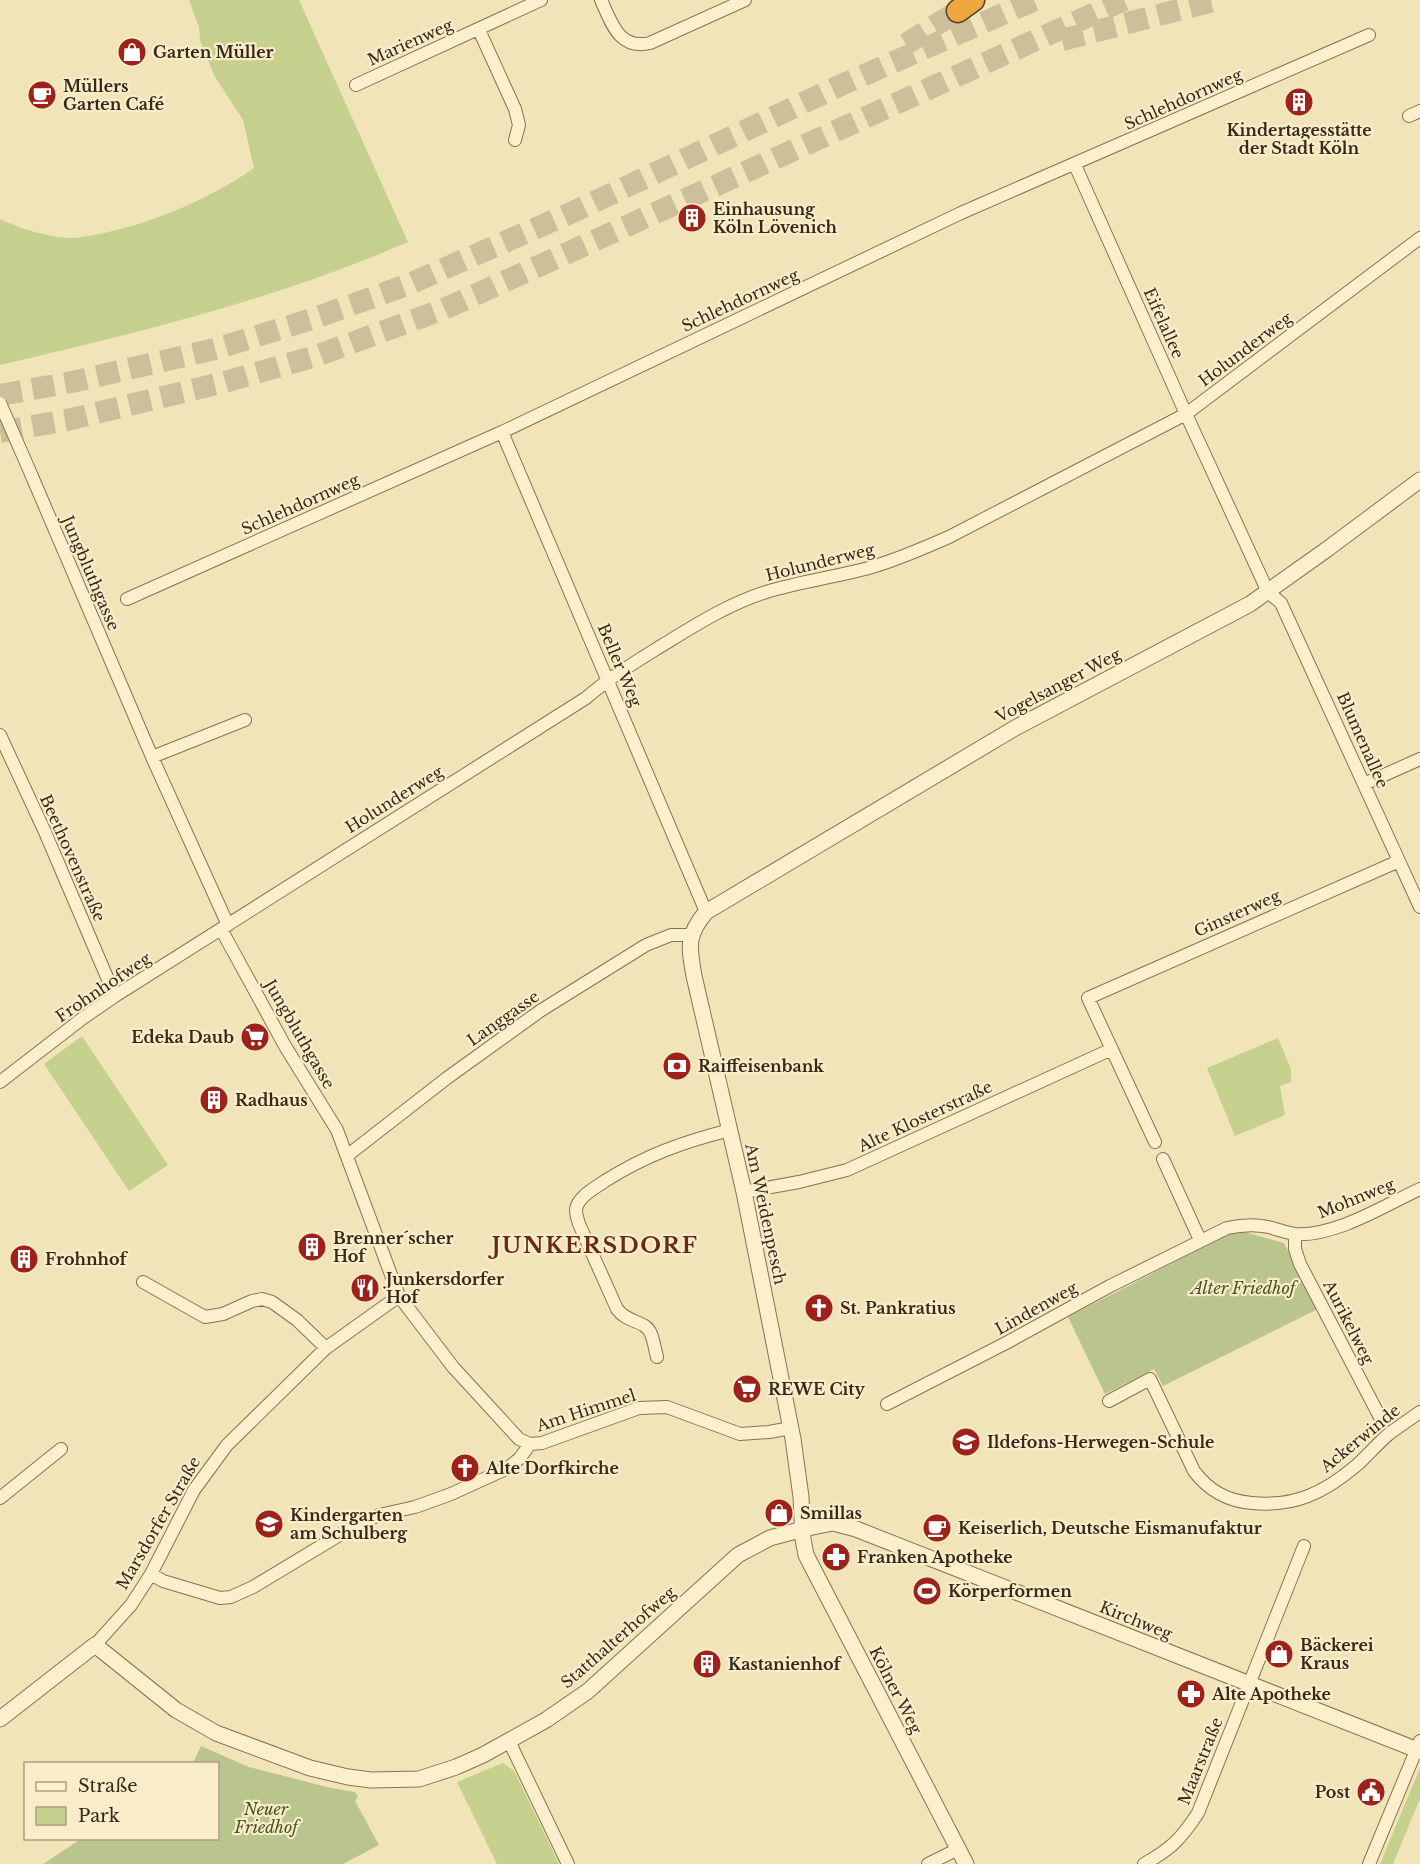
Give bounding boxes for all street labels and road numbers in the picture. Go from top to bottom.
street label: Marienweg [364,14,456,70]
street label: Schlehdornweg [1121,64,1245,134]
street label: Schlehdornweg [678,264,802,336]
street label: Eifelallee [1140,284,1188,362]
street label: Holunderweg [1194,307,1296,391]
street label: Schlehdornweg [238,469,362,539]
street label: Jungbluthgasse [57,511,124,633]
street label: Holunderweg [763,539,877,585]
street label: Beller Weg [594,620,647,710]
street label: Vogelsanger Weg [991,643,1124,727]
street label: Blumenallee [1333,689,1393,791]
street label: Holunderweg [341,761,447,837]
street label: Beethovenstraße [36,791,110,925]
street label: Ginsterweg [1191,885,1284,941]
street label: Frohnhofweg [52,948,155,1026]
street label: Jungbluthgasse [260,974,339,1092]
street label: Langgasse [463,986,543,1050]
street label: Alte Klosterstraße [854,1076,995,1156]
street label: Am Weidenpesch [741,1141,791,1286]
street label: Mohnweg [1315,1173,1398,1222]
street label: Aurikelweg [1319,1276,1379,1368]
street label: Lindenweg [991,1277,1081,1339]
street label: Am Himmel [533,1385,638,1436]
street label: Ackerwinde [1315,1400,1404,1477]
street label: Marsdorfer Straße [112,1453,204,1593]
street label: Statthalterhofweg [557,1582,680,1692]
street label: Kirchweg [1097,1596,1176,1644]
street label: Kölner Weg [865,1643,927,1737]
street label: Maarstraße [1173,1714,1227,1808]

